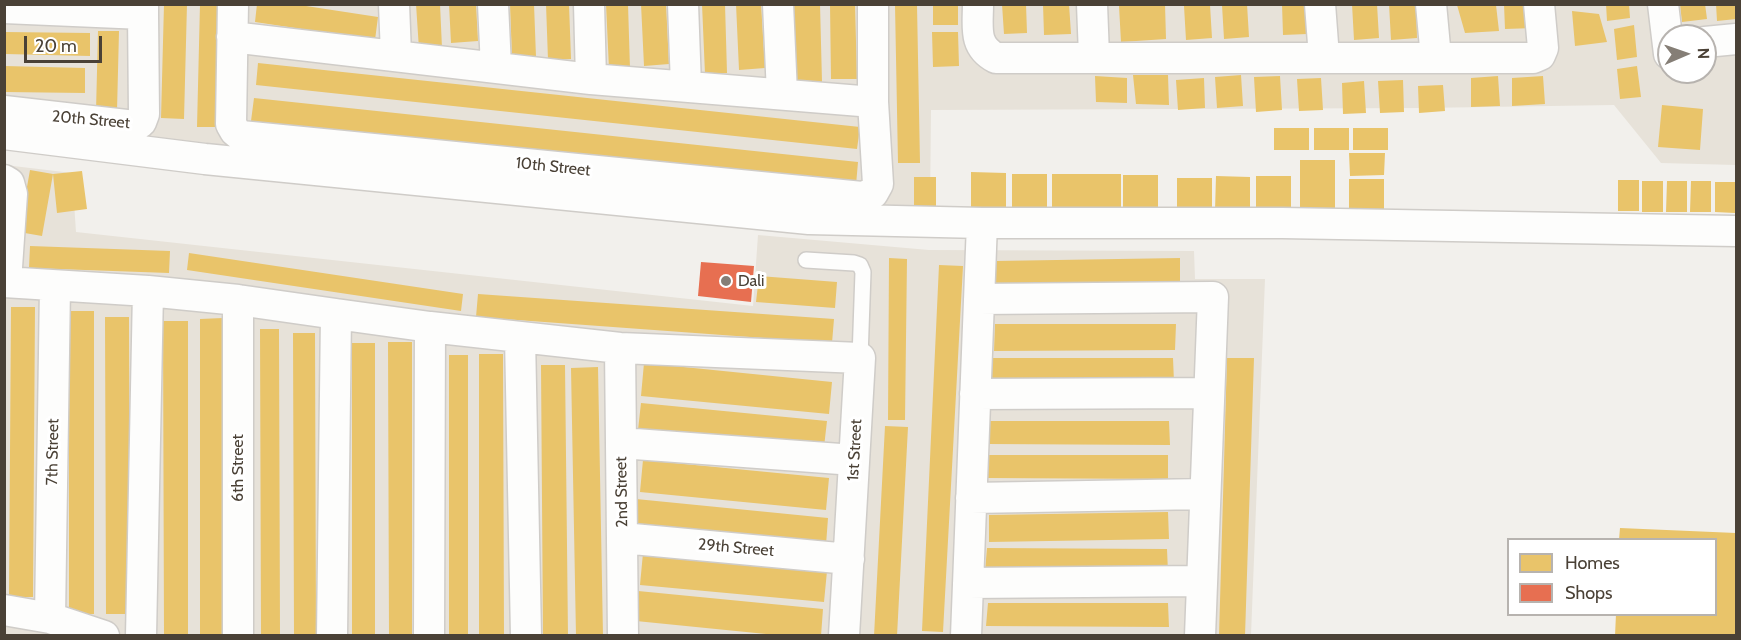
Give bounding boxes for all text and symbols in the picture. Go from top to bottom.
scale bar [27,24,105,62]
north arrow [1657,24,1717,84]
text: 20 m [35,35,77,57]
text: N [1694,47,1713,59]
street label: 20th Street [51,107,131,133]
street label: 10th Street [515,154,591,180]
place label: Dali [738,271,764,291]
marker: Dali [719,274,733,288]
street label: 7th Street [43,418,63,486]
street label: 1st Street [844,419,866,481]
street label: 6th Street [228,434,248,502]
street label: 2nd Street [612,456,632,528]
street label: 29th Street [697,535,775,561]
legend [1507,538,1717,616]
text: Homes [1565,552,1620,574]
text: Shops [1565,582,1613,604]

